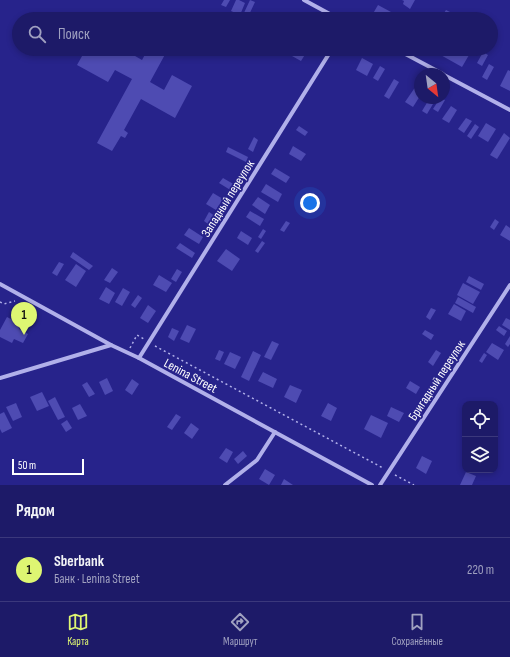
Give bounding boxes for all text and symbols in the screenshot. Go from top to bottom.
search box [12,12,498,56]
icon: search [26,23,48,45]
text: Поиск [58,25,90,44]
north arrow [414,68,450,104]
street label: Западный переулок [198,157,258,240]
your location [300,193,320,213]
pin: 1 [11,302,37,335]
street label: Бригадный переулок [405,337,469,424]
street label: Lenina Street [161,355,220,397]
map controls [462,401,498,473]
button: locate [462,401,498,437]
button: layers [462,437,498,473]
scale bar [12,457,84,476]
text: 50 m [18,459,36,472]
text: Рядом [16,501,55,521]
text: Sberbank [54,552,104,571]
text: 1 [26,562,32,578]
text: 220 m [467,562,494,578]
text: Банк · Lenina Street [54,571,140,587]
tab: Карта [67,611,89,648]
tab: Маршрут [223,611,258,648]
tab: Сохранённые [392,611,443,648]

